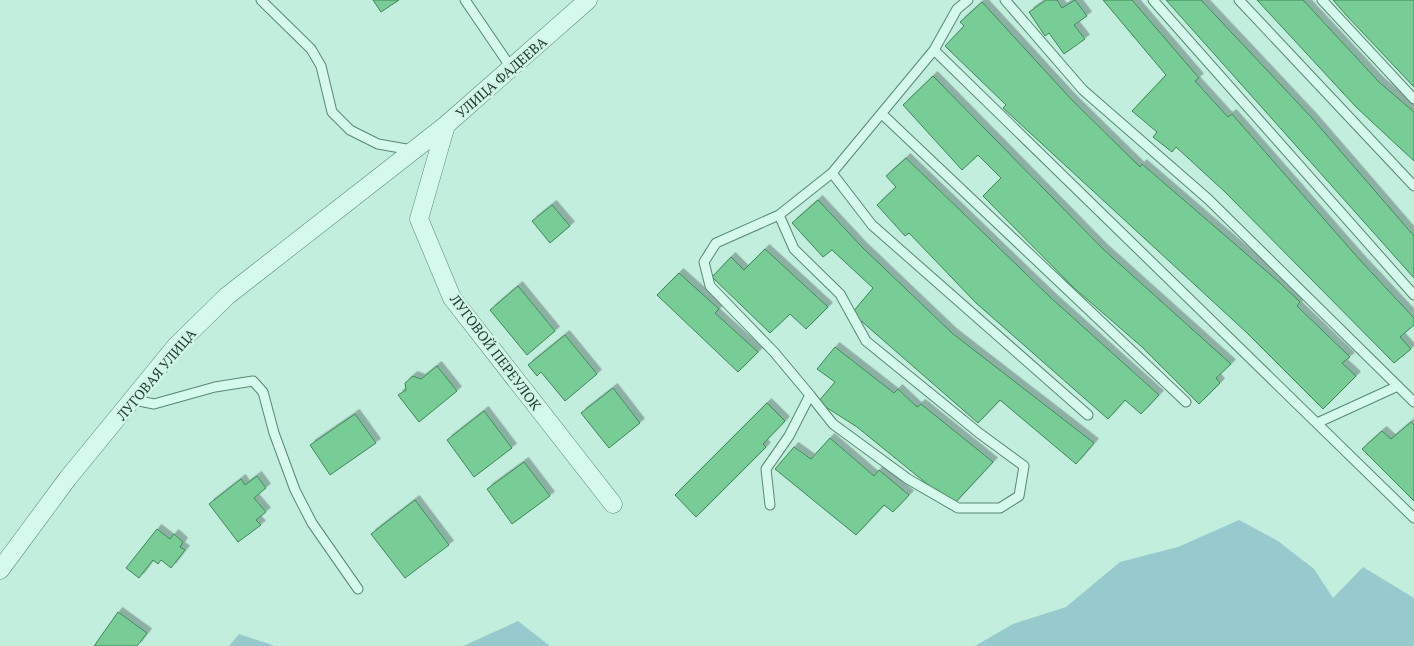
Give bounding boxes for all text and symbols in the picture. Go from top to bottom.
street label: УЛИЦА ФАДЕЕВА [451,32,551,122]
street label: ЛУГОВОЙ ПЕРЕУЛОК [446,289,546,415]
street label: ЛУГОВАЯ УЛИЦА [111,324,200,425]

